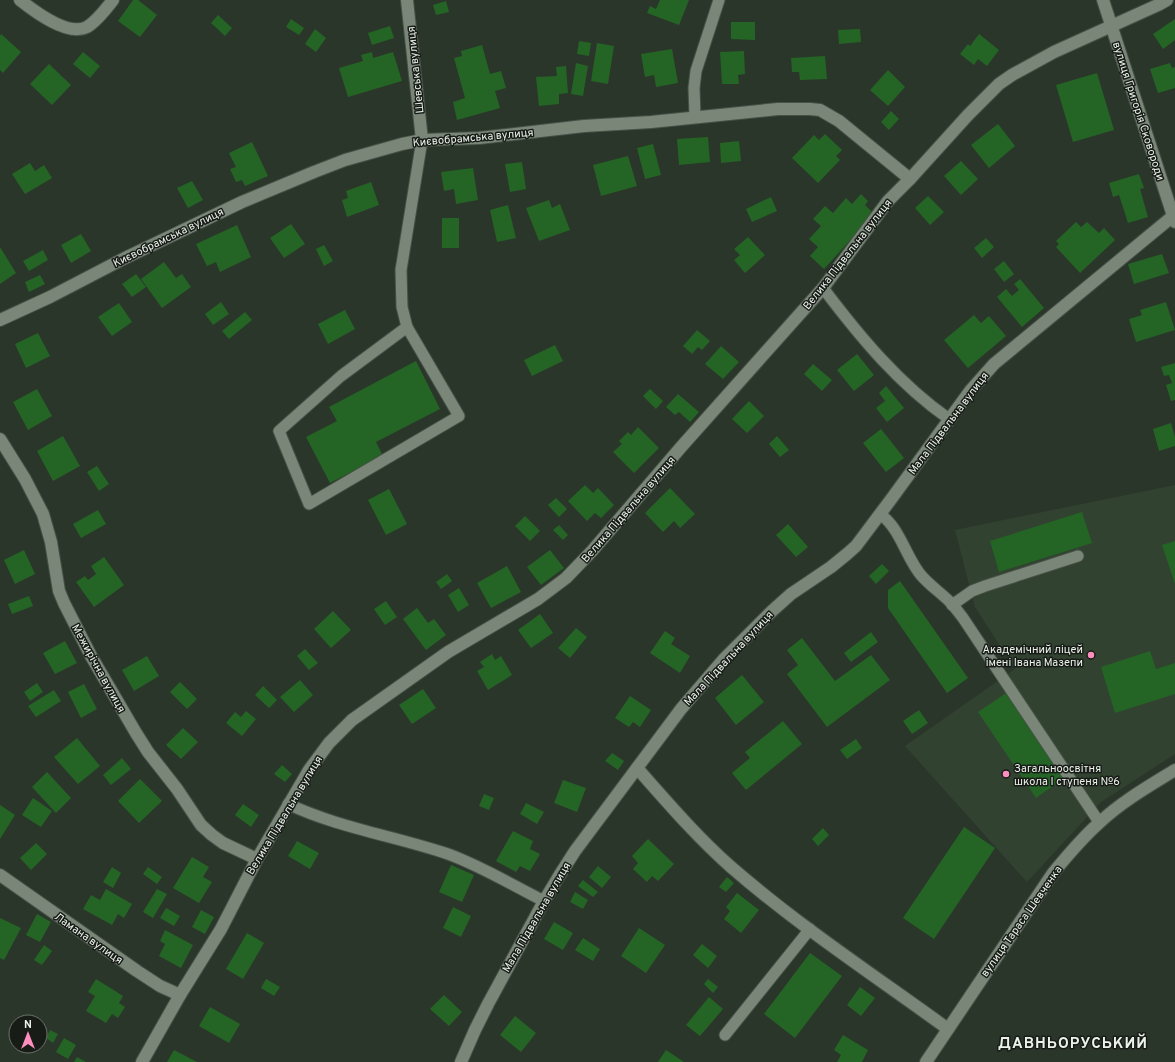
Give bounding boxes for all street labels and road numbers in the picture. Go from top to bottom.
street label: Шевська вулиця [404,26,428,114]
street label: вулиця Григорія Сковороди [1109,40,1167,183]
street label: Києвобрамська вулиця [412,126,534,150]
street label: Велика Підвальна вулиця [800,197,895,313]
street label: Києвобрамська вулиця [111,205,226,271]
street label: Мала Підвальна вулиця [906,370,992,478]
street label: Велика Підвальна вулиця [579,454,679,566]
street label: Мала Підвальна вулиця [681,608,776,709]
street label: Межирічна вулиця [68,622,128,715]
street label: Велика Підвальна вулиця [244,753,326,878]
street label: Мала Підвальна вулиця [500,860,574,975]
street label: вулиця Тараса Шевченка [978,863,1066,980]
street label: Ламана вулиця [52,910,125,968]

